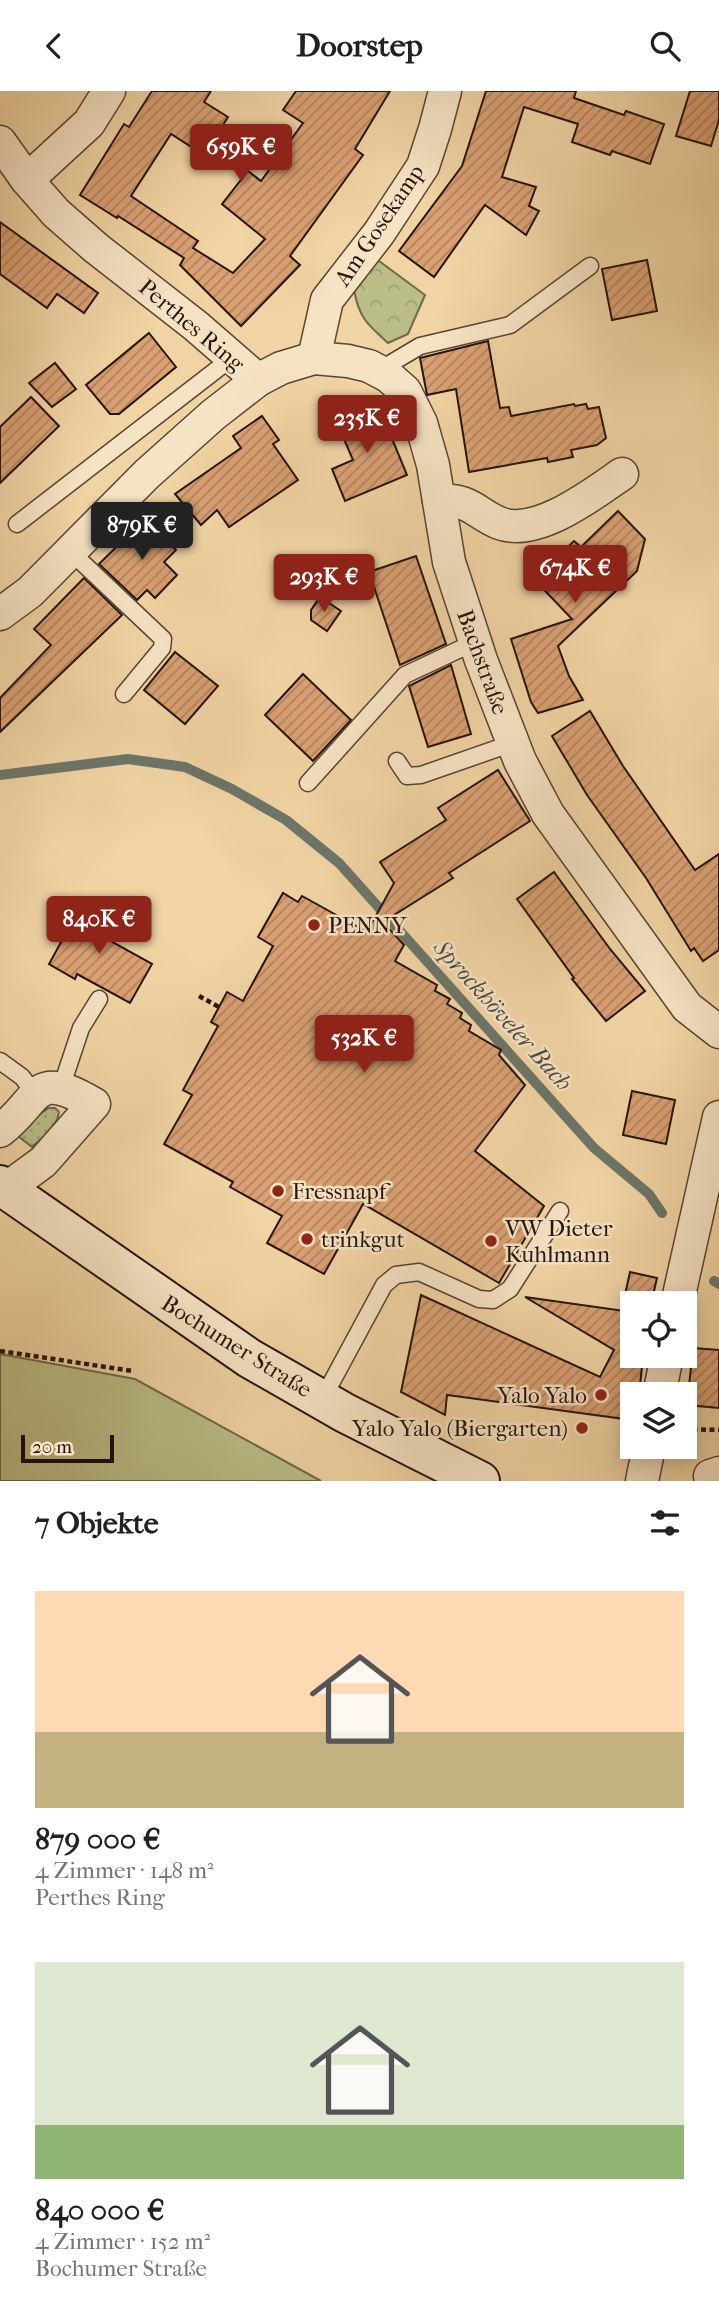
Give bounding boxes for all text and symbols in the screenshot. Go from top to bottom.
icon: back [35,27,73,65]
text: Doorstep [296,27,423,64]
icon: search [646,27,684,65]
pin: 659K € [184,125,298,184]
text: 659K € [206,133,276,160]
street label: Am Gosekamp [328,159,430,292]
street label: Perthes Ring [133,273,251,378]
pin: 235K € [310,395,424,455]
text: 235K € [334,404,400,431]
pin: 879K € [85,503,199,562]
text: 879K € [107,511,177,538]
pin: 674K € [518,545,632,605]
pin: 293K € [267,554,381,614]
text: 674K € [539,554,611,581]
text: 293K € [290,563,358,590]
street label: Bachstraße [451,606,514,718]
pin: 840K € [42,897,156,956]
text: 840K € [62,905,136,932]
place label: PENNY [328,912,408,939]
marker: PENNY [306,917,322,933]
water label: Sprockhöveler Bach [427,933,578,1096]
pin: 532K € [307,1016,421,1075]
text: 532K € [331,1024,397,1051]
place label: Fressnapf [292,1178,391,1205]
marker: Fressnapf [270,1183,286,1199]
place label: VW Dieter Kuhlmann [504,1215,613,1268]
place label: trinkgut [321,1226,405,1253]
marker: trinkgut [299,1231,315,1247]
marker: VW Dieter Kuhlmann [483,1233,499,1249]
street label: Bochumer Straße [157,1289,317,1403]
map controls [620,1291,697,1459]
button: locate [620,1291,697,1368]
place label: Yalo Yalo [496,1382,587,1409]
button: layers [620,1382,697,1459]
marker: Yalo Yalo [593,1387,609,1403]
place label: Yalo Yalo (Biergarten) [351,1415,568,1442]
marker: Yalo Yalo (Biergarten) [574,1420,590,1436]
scale bar [21,1432,114,1464]
text: 20 m [32,1436,72,1458]
icon: filters [646,1504,684,1542]
text: 7 Objekte [35,1506,159,1541]
icon: home [297,1636,423,1762]
text: 879 000 € [35,1822,161,1857]
text: 4 Zimmer · 148 m² [35,1857,214,1884]
text: Perthes Ring [35,1884,165,1911]
icon: home [297,2007,423,2133]
text: 840 000 € [35,2193,165,2228]
text: 4 Zimmer · 152 m² [35,2228,210,2255]
text: Bochumer Straße [35,2255,207,2282]

